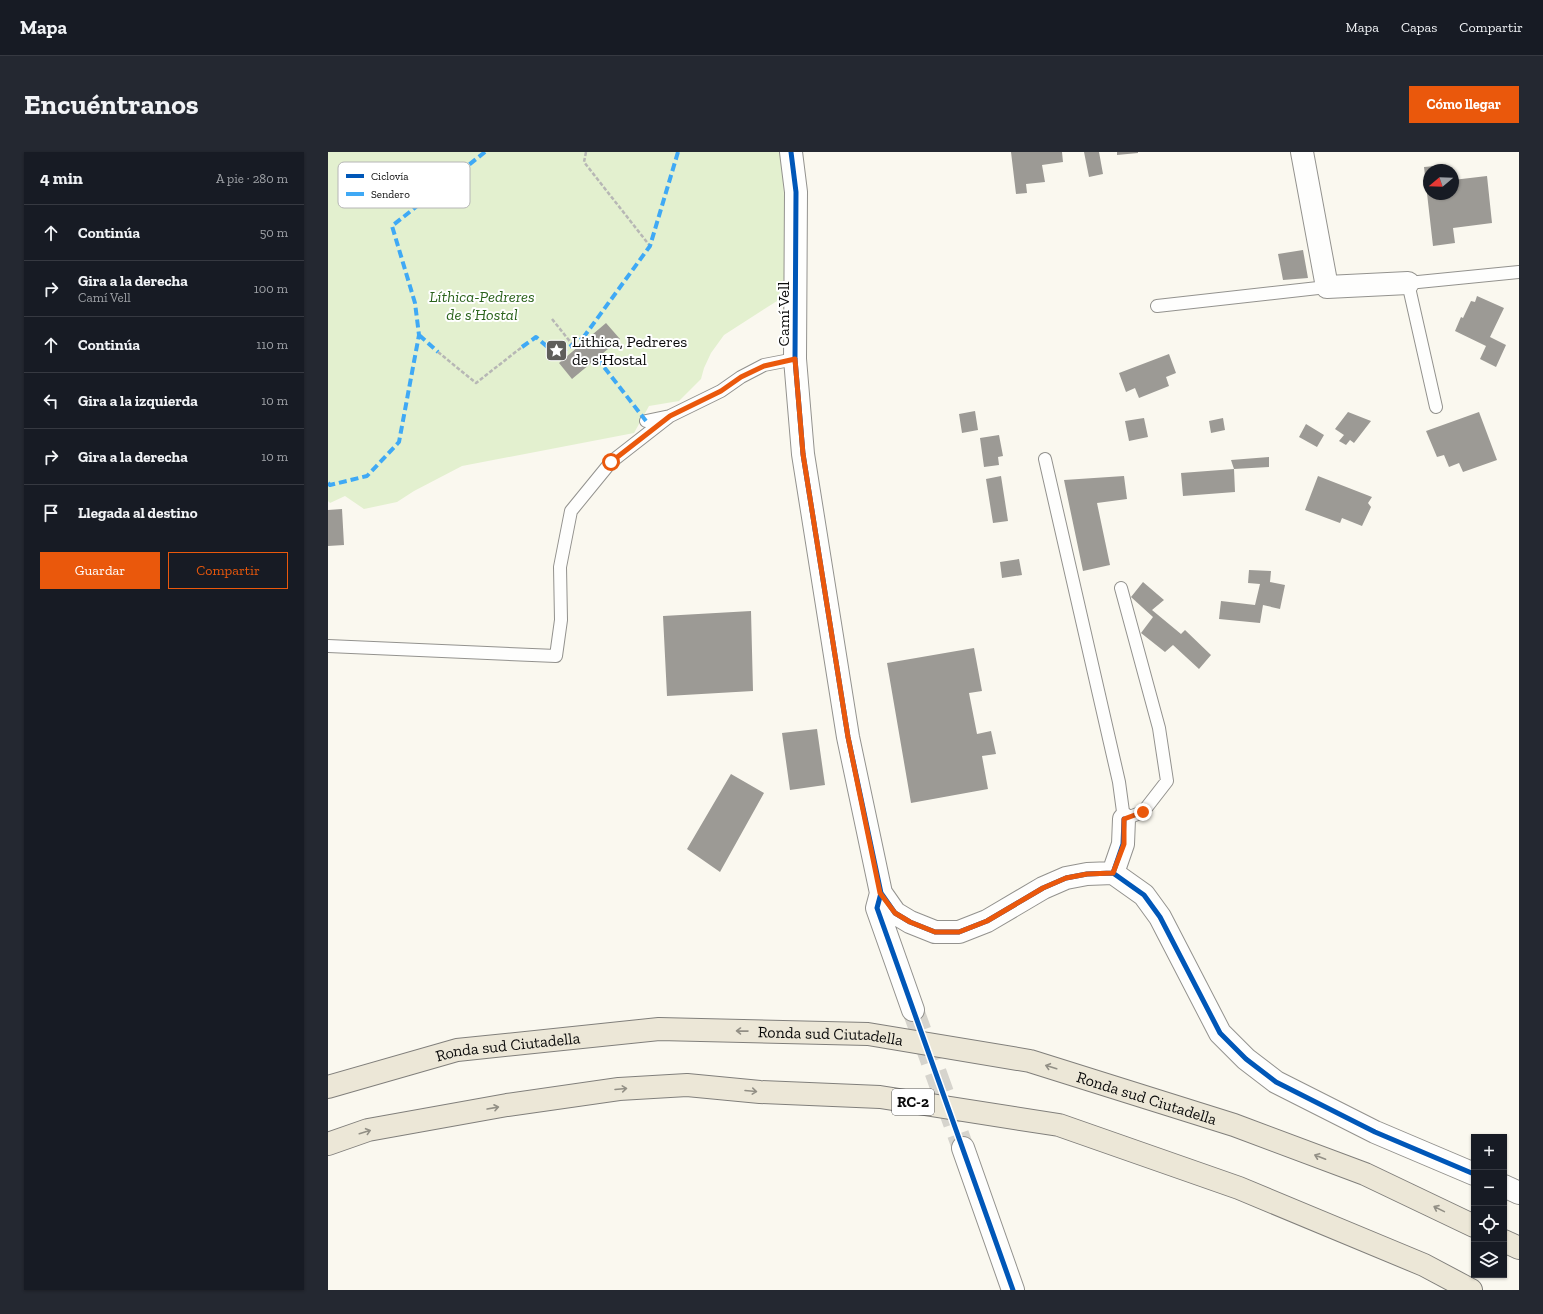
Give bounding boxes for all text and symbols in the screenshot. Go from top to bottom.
text: Mapa [20,16,67,39]
text: Mapa [1346,19,1379,36]
text: Capas [1401,19,1437,36]
text: Compartir [1459,19,1523,36]
button: Cómo llegar [1409,86,1519,123]
text: Encuéntranos [24,88,199,121]
legend [338,162,470,208]
north arrow [1423,164,1459,200]
text: 4 min [40,168,83,188]
text: Ciclovía [371,170,409,183]
text: A pie · 280 m [216,171,288,186]
text: Sendero [371,188,410,201]
icon: ahead [40,222,62,244]
text: Continúa [78,224,140,242]
text: 50 m [260,225,288,240]
text: Gira a la derecha [78,272,188,290]
icon: right [40,278,62,300]
text: 100 m [254,281,288,296]
street label: Camí Vell [774,282,793,346]
park label: Líthica-Pedreres de s’Hostal [429,287,535,324]
text: Camí Vell [78,290,131,305]
place label: Lithica, Pedreres de s'Hostal [572,332,687,369]
icon: ahead [40,334,62,356]
text: Continúa [78,336,140,354]
text: 110 m [256,337,288,352]
place icon: Lithica, Pedreres de s'Hostal [543,337,569,363]
icon: left [40,390,62,412]
text: Gira a la izquierda [78,392,198,410]
text: 10 m [261,393,288,408]
icon: right [40,446,62,468]
text: Gira a la derecha [78,448,188,466]
text: 10 m [261,449,288,464]
route start [602,453,620,471]
icon: arrive [40,502,62,524]
text: Llegada al destino [78,504,198,522]
button: Guardar [40,552,160,589]
button: Compartir [168,552,288,589]
route end [1134,803,1152,821]
street label: Ronda sud Ciutadella [758,1022,905,1050]
one-way arrow [736,1027,749,1035]
street label: Ronda sud Ciutadella [433,1028,581,1066]
one-way arrow [1044,1063,1057,1070]
street label: Ronda sud Ciutadella [1074,1067,1219,1129]
one-way arrow [614,1086,627,1093]
one-way arrow [744,1087,757,1094]
road number: RC-2 [892,1089,934,1115]
one-way arrow [486,1104,499,1112]
one-way arrow [358,1128,371,1135]
map controls [1471,1134,1507,1278]
button: + [1471,1134,1507,1170]
one-way arrow [1314,1153,1326,1161]
button: − [1471,1170,1507,1206]
one-way arrow [1433,1205,1445,1213]
button: locate [1471,1206,1507,1242]
button: layers [1471,1242,1507,1278]

